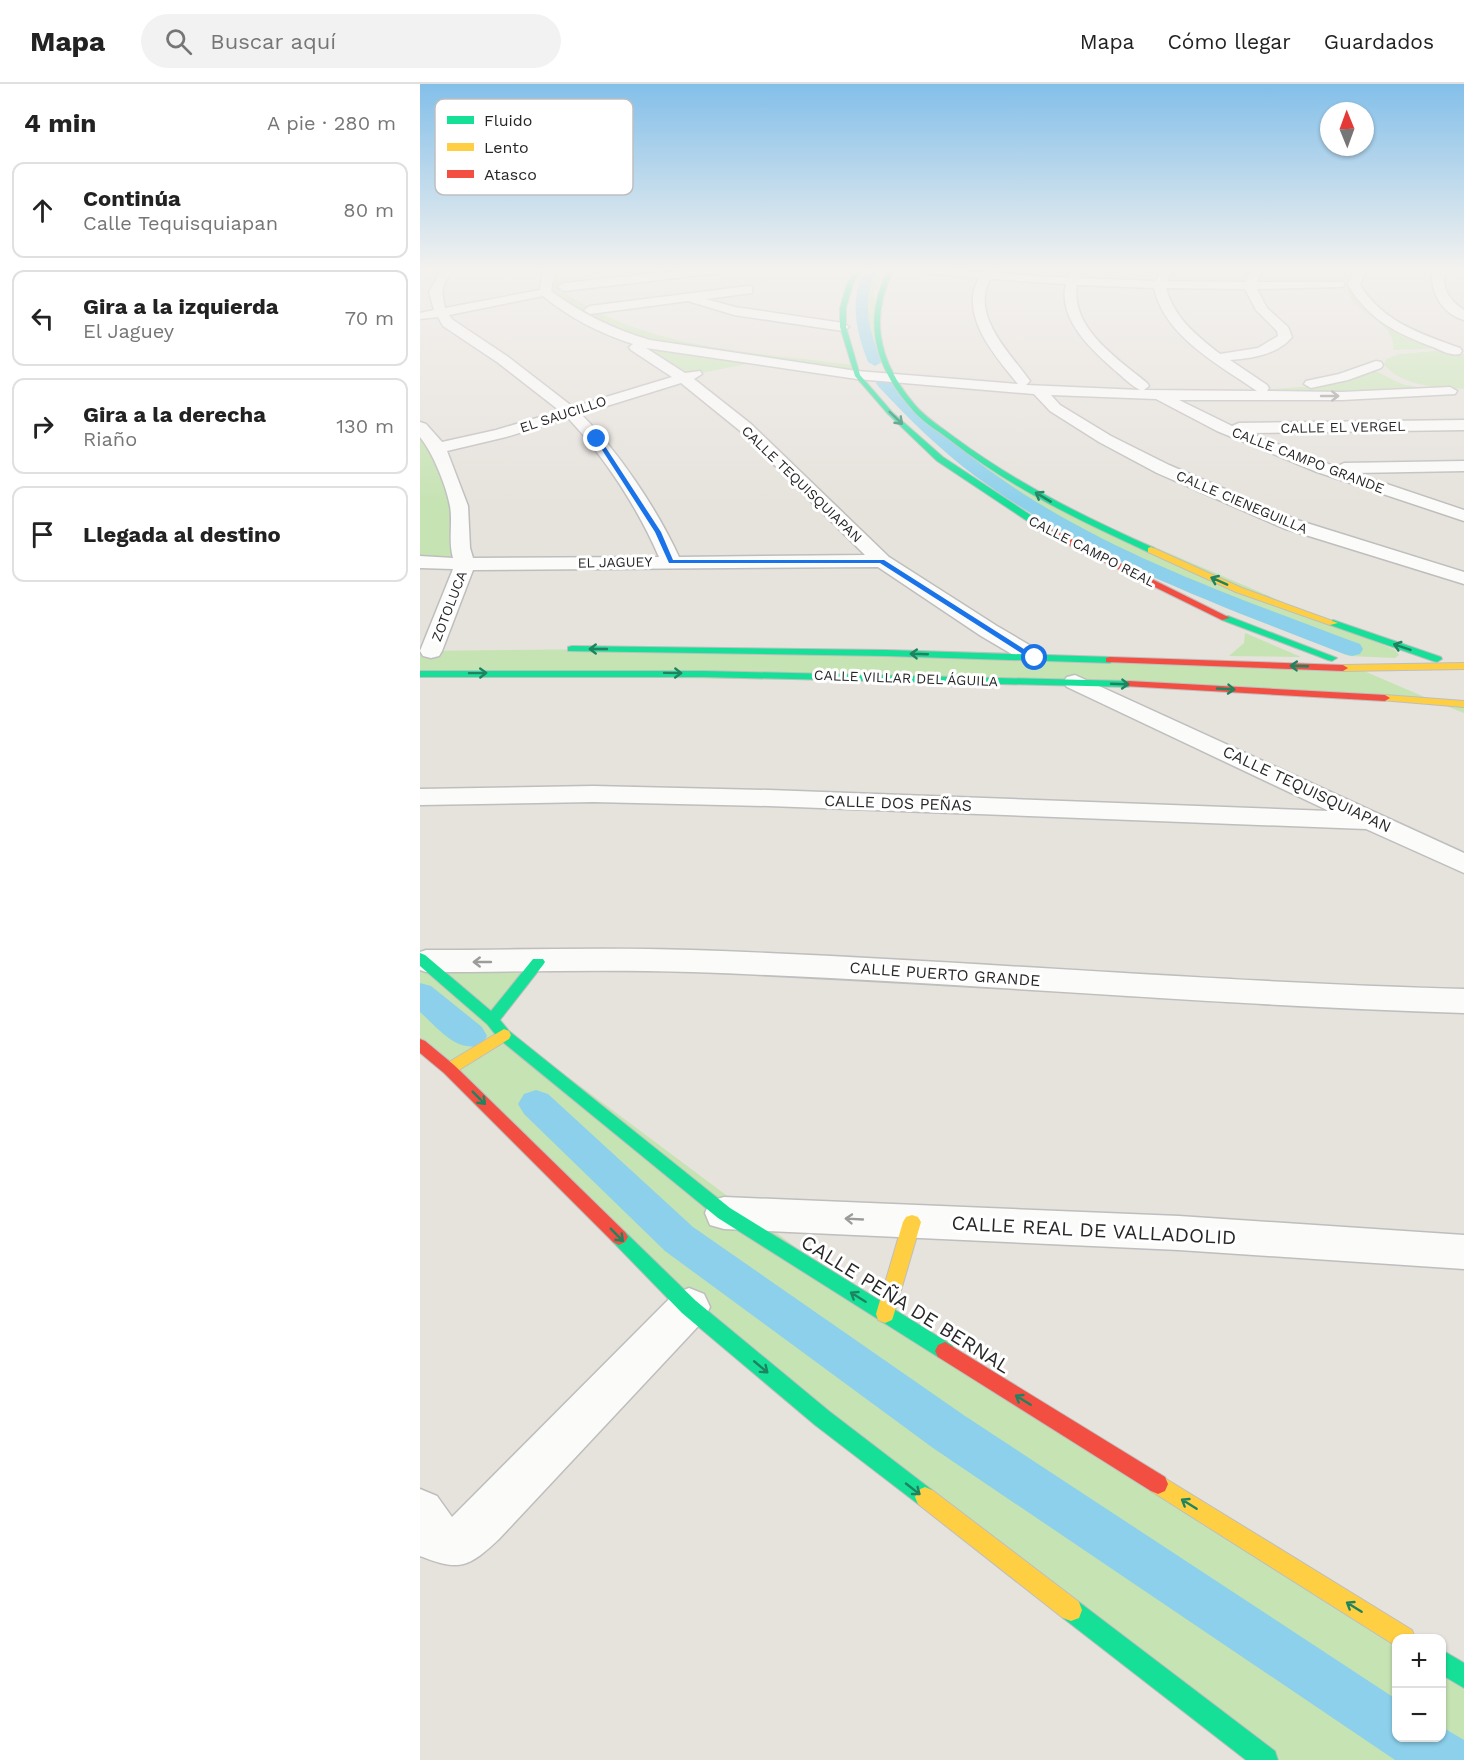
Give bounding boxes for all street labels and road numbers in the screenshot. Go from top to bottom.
street label: EL SAUCILLO [518,392,608,436]
street label: CALLE EL VERGEL [1280,418,1406,436]
street label: CALLE TEQUISQUIAPAN [739,422,865,546]
street label: CALLE CAMPO GRANDE [1230,424,1386,496]
street label: CALLE CIENEGUILLA [1174,467,1310,537]
street label: CALLE CAMPO REAL [1026,512,1158,590]
street label: EL JAGUEY [577,553,653,571]
street label: ZOTOLUCA [428,568,470,644]
street label: CALLE VILLAR DEL ÁGUILA [814,667,998,689]
street label: CALLE TEQUISQUIAPAN [1220,742,1394,836]
street label: CALLE DOS PEÑAS [824,791,972,815]
street label: CALLE PUERTO GRANDE [849,958,1041,990]
street label: CALLE REAL DE VALLADOLID [951,1211,1237,1249]
street label: CALLE PEÑA DE BERNAL [797,1230,1015,1378]

